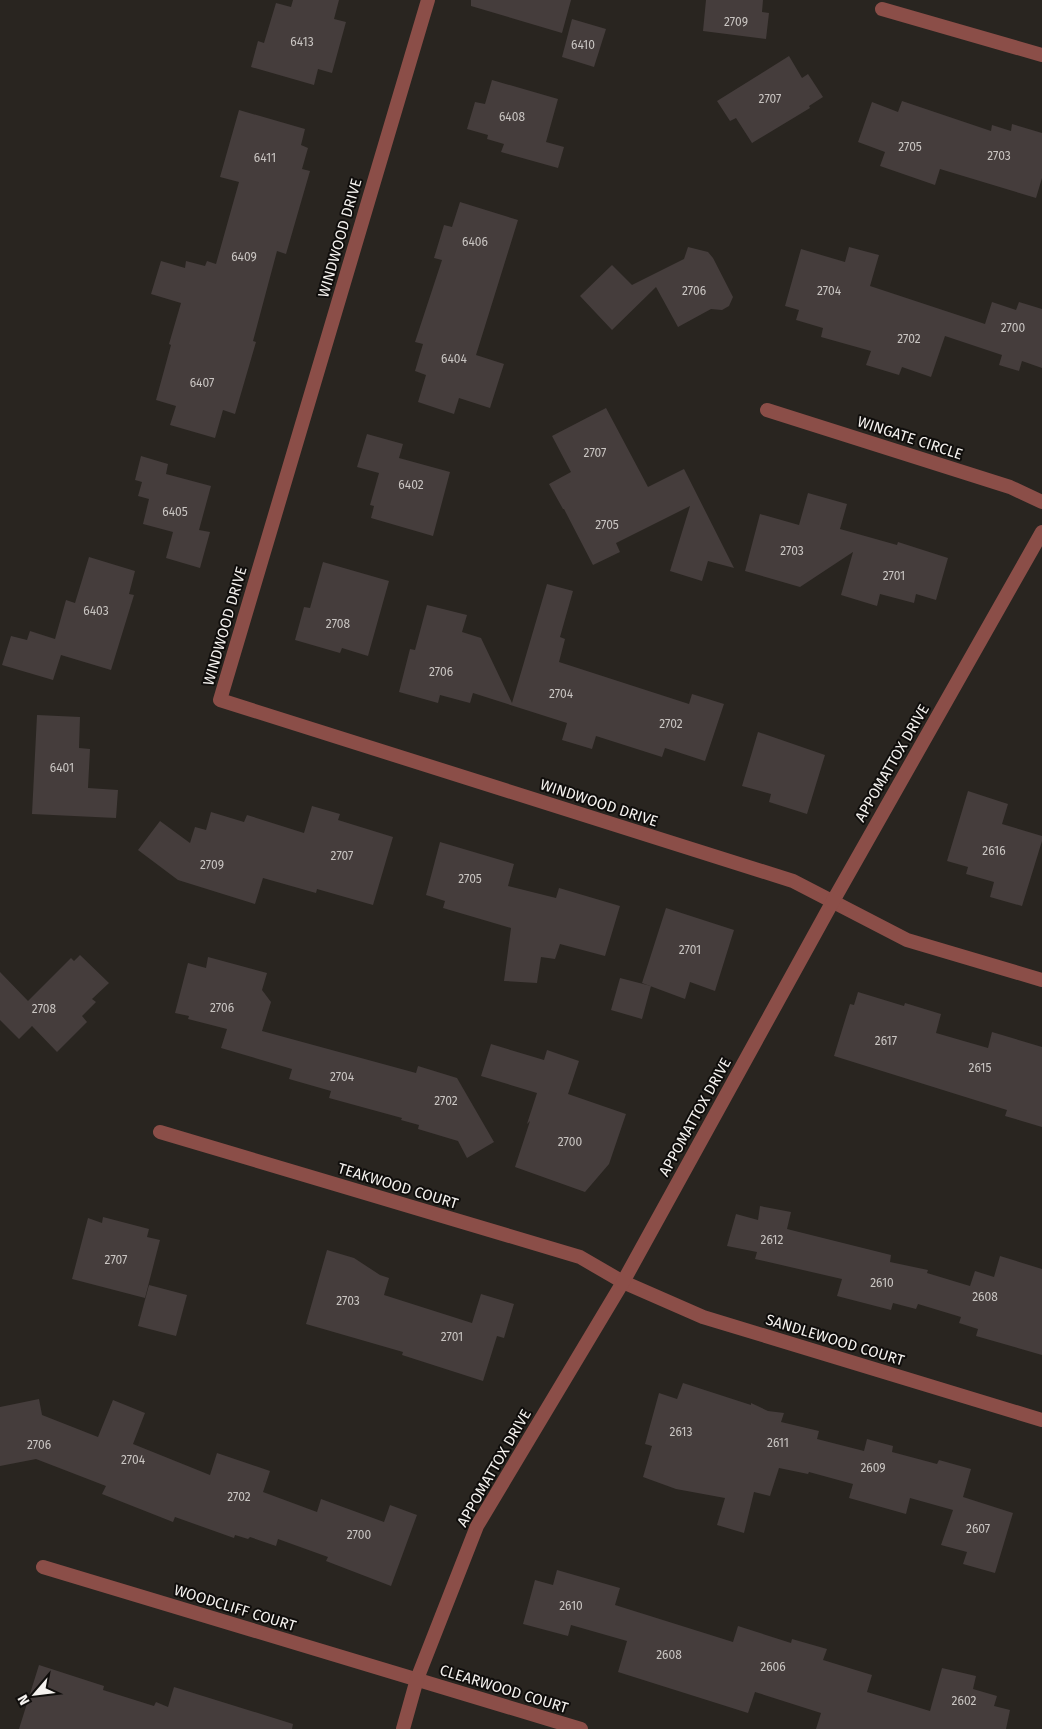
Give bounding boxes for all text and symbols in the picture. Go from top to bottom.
house number: 2709 [724,15,748,29]
house number: 6413 [290,35,314,49]
house number: 6410 [571,38,595,52]
house number: 2707 [759,92,781,106]
house number: 6408 [499,110,525,124]
house number: 2705 [898,140,922,154]
house number: 2703 [987,149,1011,163]
house number: 6411 [254,151,276,165]
street label: WINDWOOD DRIVE [314,176,366,300]
house number: 6406 [462,235,488,249]
house number: 6409 [231,250,257,264]
house number: 2706 [682,284,706,298]
house number: 2704 [817,284,842,298]
house number: 2700 [1001,321,1025,335]
house number: 2702 [897,332,921,346]
house number: 6404 [441,352,468,366]
house number: 6407 [190,376,214,390]
street label: WINGATE CIRCLE [855,412,965,464]
house number: 2707 [584,446,606,460]
house number: 6402 [398,478,424,492]
house number: 6405 [162,505,188,519]
house number: 2705 [595,518,619,532]
house number: 2703 [780,544,804,558]
street label: WINDWOOD DRIVE [199,564,251,688]
house number: 2701 [883,569,905,583]
house number: 6403 [83,604,109,618]
house number: 2708 [326,617,351,631]
house number: 2706 [429,665,453,679]
house number: 2704 [549,687,574,701]
street label: APPOMATTOX DRIVE [851,701,933,825]
house number: 2702 [659,717,683,731]
house number: 6401 [50,761,74,775]
street label: WINDWOOD DRIVE [538,775,660,831]
house number: 2616 [982,844,1006,858]
house number: 2707 [331,849,353,863]
house number: 2709 [200,858,224,872]
house number: 2705 [458,872,482,886]
house number: 2701 [679,943,701,957]
house number: 2706 [210,1001,234,1015]
house number: 2708 [32,1002,57,1016]
house number: 2617 [875,1034,897,1048]
street label: APPOMATTOX DRIVE [655,1055,735,1179]
house number: 2615 [969,1061,991,1075]
house number: 2704 [330,1070,355,1084]
house number: 2702 [434,1094,458,1108]
house number: 2700 [558,1135,582,1149]
street label: TEAKWOOD COURT [336,1159,461,1213]
house number: 2612 [761,1233,783,1247]
house number: 2707 [105,1253,127,1267]
house number: 2610 [870,1276,894,1290]
house number: 2608 [972,1290,998,1304]
house number: 2703 [336,1294,360,1308]
street label: SANDLEWOOD COURT [764,1310,907,1370]
house number: 2701 [441,1330,463,1344]
street label: APPOMATTOX DRIVE [453,1406,535,1530]
house number: 2613 [670,1425,692,1439]
house number: 2611 [767,1436,789,1450]
house number: 2706 [27,1438,51,1452]
house number: 2704 [121,1453,146,1467]
house number: 2609 [860,1461,886,1475]
house number: 2702 [227,1490,251,1504]
house number: 2607 [966,1522,990,1536]
house number: 2700 [347,1528,371,1542]
street label: WOODCLIFF COURT [172,1581,298,1635]
house number: 2610 [559,1599,583,1613]
house number: 2608 [656,1648,682,1662]
house number: 2606 [760,1660,786,1674]
street label: CLEARWOOD COURT [438,1661,571,1717]
north arrow [10,1669,60,1719]
text: N [14,1692,34,1708]
house number: 2602 [952,1694,976,1708]

